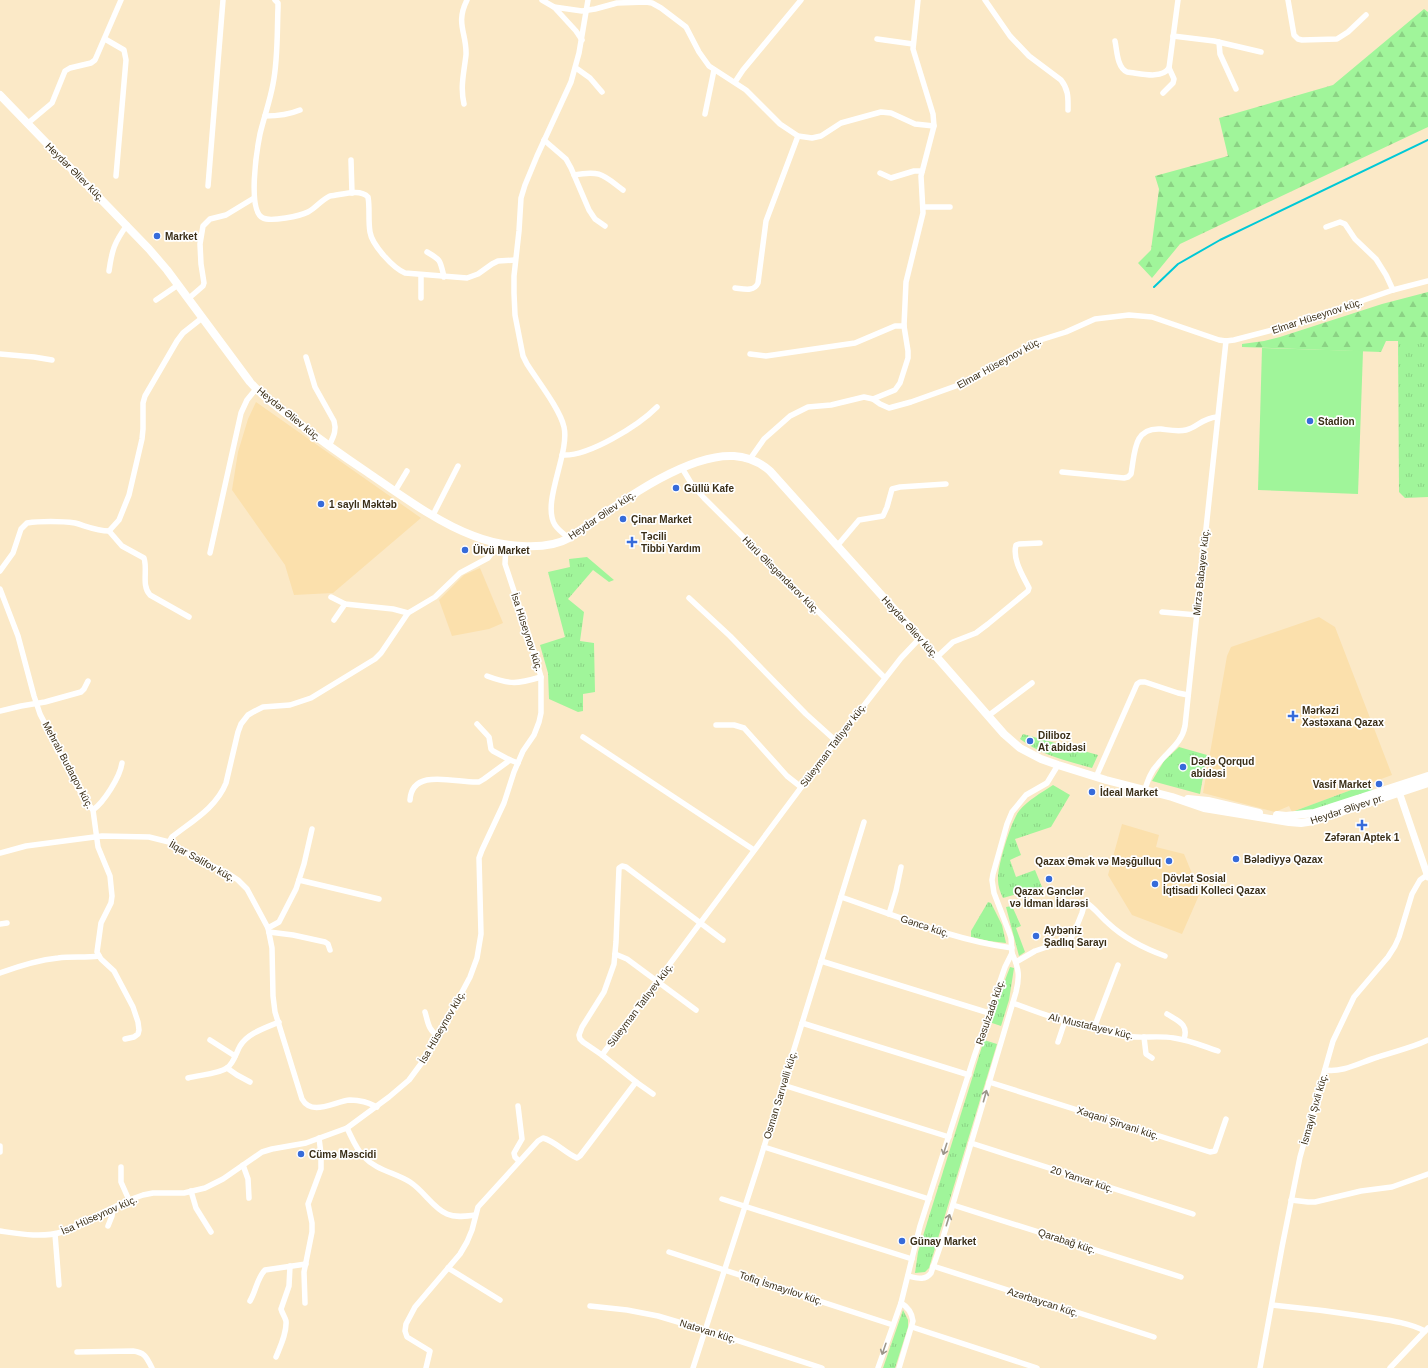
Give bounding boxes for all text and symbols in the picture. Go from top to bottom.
street label: Heydər Əliev küç. [43,140,107,204]
marker: Market [152,231,162,241]
place label: Market [165,231,198,242]
street label: Elmar Hüseynov küç. [1270,296,1364,336]
street label: Elmar Hüseynov küç. [955,335,1043,391]
street label: Heydər Əliev küç. [255,385,323,443]
marker: Stadion [1305,416,1315,426]
place label: Stadion [1318,416,1355,427]
marker: Güllü Kafe [671,483,681,493]
place label: Güllü Kafe [684,483,734,494]
street label: Heydər Əliev küç. [566,488,638,542]
marker: 1 saylı Məktəb [316,499,326,509]
place label: 1 saylı Məktəb [329,499,397,510]
marker: Çinar Market [618,514,628,524]
place label: Çinar Market [631,514,692,525]
street label: Mirzə Babayev küç. [1191,528,1211,616]
place label: Təcili Tibbi Yardım [641,531,701,554]
street label: Hürü Əlisgəndərov küç. [740,534,822,616]
marker: Təcili Tibbi Yardım [626,536,638,548]
place label: Ülvü Market [473,544,530,556]
marker: Ülvü Market [460,545,470,555]
street label: İsa Hüseynov küç. [509,591,546,673]
street label: Heydər Əliev küç. [880,594,940,660]
street label: Süleyman Tatlıyev küç. [798,701,868,789]
place label: Mərkəzi Xəstəxana Qazax [1302,705,1384,728]
marker: Mərkəzi Xəstəxana Qazax [1287,710,1299,722]
street label: Mehralı Budaqov küç. [40,720,96,810]
place label: Diliboz At abidəsi [1038,730,1086,753]
marker: Diliboz At abidəsi [1025,736,1035,746]
place label: Dədə Qorqud abidəsi [1191,756,1254,779]
marker: Dədə Qorqud abidəsi [1178,762,1188,772]
place label: Vasif Market [1313,779,1372,790]
marker: Vasif Market [1374,779,1384,789]
place label: İdeal Market [1100,786,1158,798]
marker: İdeal Market [1087,787,1097,797]
street label: Heydər Əliyev pr. [1309,792,1385,826]
marker: Zəfəran Aptek 1 [1357,820,1367,830]
place label: Zəfəran Aptek 1 [1325,832,1400,843]
street label: İlqar Səlifov küç. [167,838,237,884]
marker: Bələdiyyə Qazax [1231,854,1241,864]
place label: Bələdiyyə Qazax [1244,854,1323,865]
place label: Qazax Əmək və Məşğulluq [1035,856,1161,867]
marker: Qazax Əmək və Məşğulluq [1164,856,1174,866]
place label: Dövlət Sosial İqtisadi Kolleci Qazax [1163,873,1266,896]
marker: Qazax Gənclər və İdman İdarəsi [1044,874,1054,884]
marker: Dövlət Sosial İqtisadi Kolleci Qazax [1150,879,1160,889]
place label: Qazax Gənclər və İdman İdarəsi [1010,886,1088,909]
street label: Gəncə küç. [899,913,951,939]
place label: Aybəniz Şadlıq Sarayı [1044,925,1107,948]
marker: Aybəniz Şadlıq Sarayı [1031,931,1041,941]
street label: Süleyman Tatlıyev küç. [605,961,675,1049]
street label: Rəsulzadə küç. [974,978,1006,1046]
street label: İsa Hüseynov küç. [416,988,467,1065]
street label: Alı Mustafayev küç. [1048,1011,1134,1041]
street label: Osman Sarıvəlli küç. [761,1050,799,1140]
street label: İsmayil Şıxli küç. [1298,1072,1329,1146]
one-way arrow [982,1089,989,1102]
street label: Xəqani Şirvani küç. [1076,1105,1160,1141]
one-way arrow [941,1143,948,1156]
marker: Cümə Məscidi [296,1149,306,1159]
place label: Cümə Məscidi [309,1149,376,1160]
street label: 20 Yanvar küç. [1049,1164,1115,1194]
street label: İsa Hüseynov küç. [59,1192,139,1237]
one-way arrow [945,1214,952,1227]
street label: Qarabağ küç. [1037,1226,1097,1256]
marker: Günay Market [897,1236,907,1246]
place label: Günay Market [910,1236,977,1247]
street label: Tofiq İsmayılov küç. [738,1268,825,1307]
street label: Azərbaycan küç. [1006,1285,1080,1319]
street label: Natəvan küç. [678,1317,738,1345]
one-way arrow [880,1342,888,1354]

